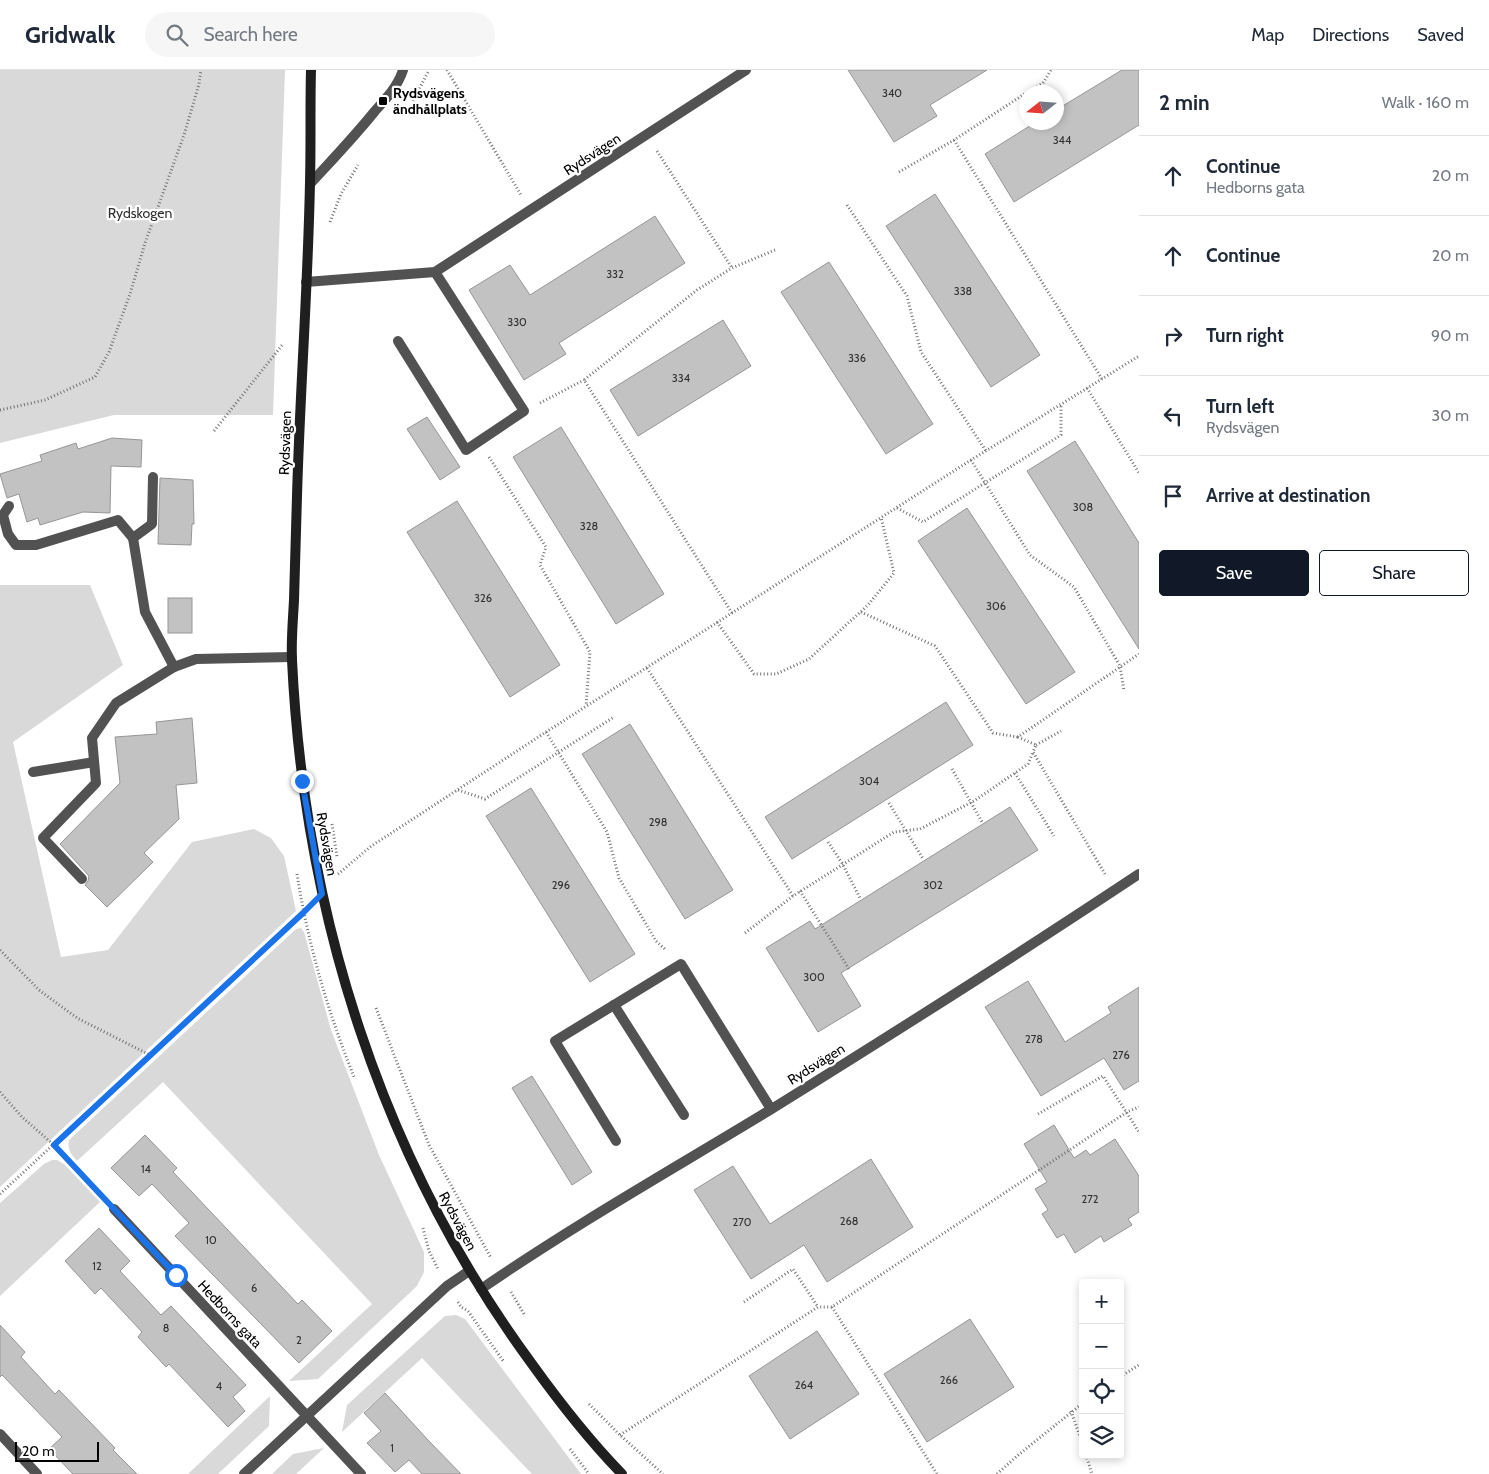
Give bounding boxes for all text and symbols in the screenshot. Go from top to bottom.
search box [145,12,495,57]
text: Gridwalk [25,20,115,49]
icon: search [163,21,191,49]
text: Search here [203,23,298,46]
text: Map [1251,24,1284,46]
text: Directions [1312,24,1389,46]
text: Saved [1417,24,1464,46]
place label: Rydsvägens ändhållplats [393,84,467,118]
north arrow [1019,85,1064,130]
house number: 340 [882,86,902,100]
text: 2 min [1159,90,1210,115]
text: Walk · 160 m [1382,93,1469,112]
marker: Rydsvägens ändhållplats [377,95,389,107]
street label: Rydsvägen [560,129,624,179]
house number: 344 [1053,133,1072,147]
text: Continue [1206,155,1280,178]
icon: ahead [1159,162,1187,190]
text: 20 m [1432,166,1469,185]
text: Hedborns gata [1206,178,1305,197]
park label: Rydskogen [108,204,172,222]
icon: ahead [1159,242,1187,270]
text: Continue [1206,244,1280,267]
text: 20 m [1432,246,1469,265]
house number: 332 [606,267,624,281]
house number: 338 [954,284,972,298]
house number: 330 [507,315,527,329]
icon: right [1159,322,1187,350]
text: Turn right [1206,324,1284,347]
text: 90 m [1431,326,1469,345]
house number: 336 [848,351,866,365]
house number: 334 [672,371,691,385]
text: Turn left [1206,395,1274,418]
icon: left [1159,402,1187,430]
text: 30 m [1432,406,1469,425]
street label: Rydsvägen [275,410,295,475]
text: Rydsvägen [1206,418,1280,437]
icon: arrive [1159,482,1187,510]
text: Arrive at destination [1206,484,1370,507]
house number: 308 [1073,500,1093,514]
house number: 328 [580,519,598,533]
button: Save [1159,550,1309,596]
button: Share [1319,550,1469,596]
house number: 326 [474,591,492,605]
house number: 306 [986,599,1006,613]
route end [291,770,314,793]
house number: 304 [859,774,880,788]
street label: Rydsvägen [313,811,341,877]
house number: 298 [649,815,667,829]
house number: 296 [552,878,570,892]
house number: 302 [923,878,943,892]
house number: 300 [803,970,825,984]
house number: 278 [1025,1032,1043,1046]
street label: Rydsvägen [784,1039,848,1089]
house number: 276 [1112,1048,1130,1062]
house number: 14 [141,1162,152,1176]
street label: Rydsvägen [435,1188,481,1254]
house number: 272 [1081,1192,1099,1206]
house number: 268 [840,1214,858,1228]
house number: 270 [733,1215,752,1229]
house number: 10 [205,1233,217,1247]
house number: 12 [92,1259,102,1273]
route start [165,1264,188,1287]
street label: Hedborns gata [194,1276,266,1352]
map controls [1079,1279,1124,1459]
button: + [1079,1279,1124,1324]
house number: 6 [251,1281,257,1295]
house number: 8 [163,1321,169,1335]
button: − [1079,1324,1124,1369]
house number: 2 [296,1333,302,1347]
button: locate [1079,1369,1124,1414]
house number: 266 [940,1373,958,1387]
house number: 264 [795,1378,814,1392]
house number: 4 [216,1379,223,1393]
button: layers [1079,1414,1124,1459]
scale bar [15,1439,99,1462]
house number: 1 [390,1441,394,1455]
text: 20 m [22,1442,55,1460]

